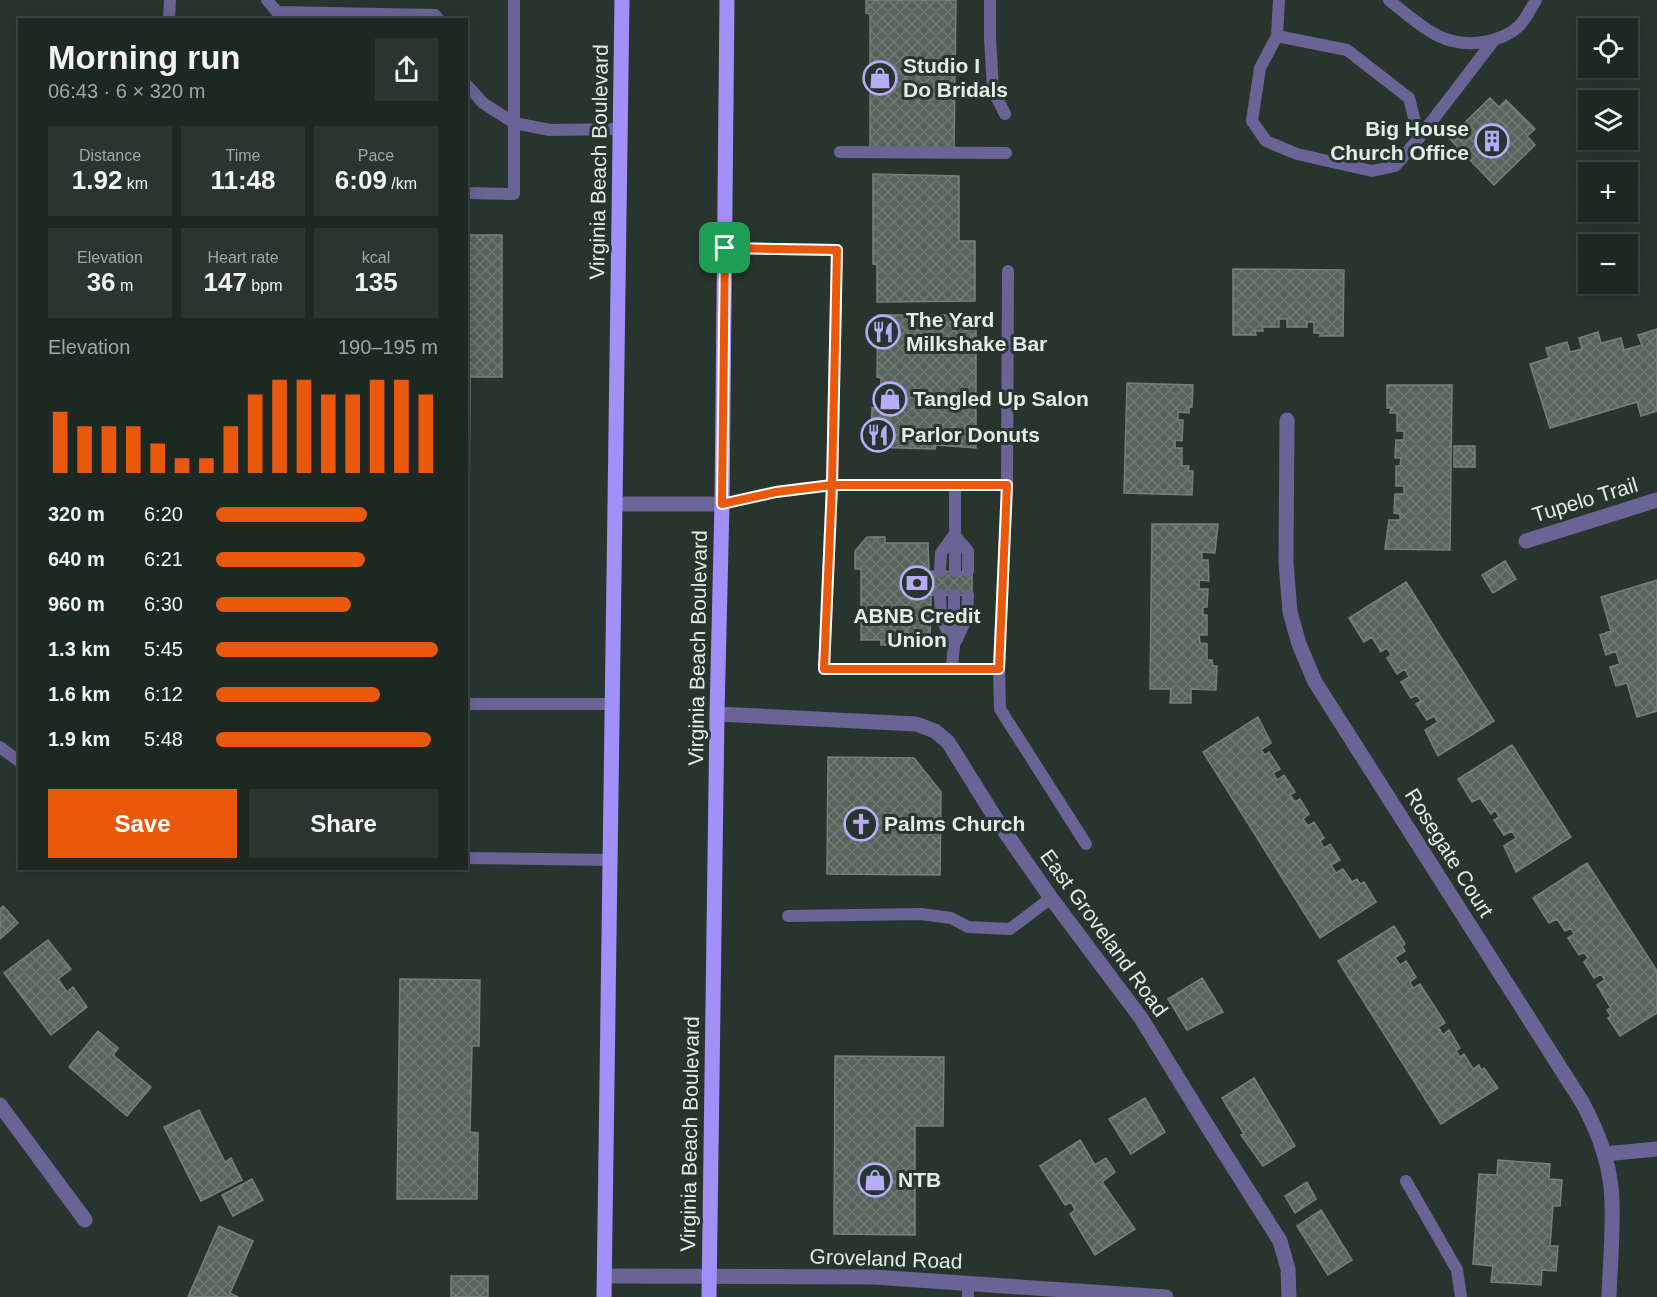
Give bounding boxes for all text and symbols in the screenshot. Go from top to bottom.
map controls [1578,18,1638,294]
button: locate [1578,18,1638,78]
button: share [375,38,438,101]
text: Morning run [48,39,240,76]
street label: Virginia Beach Boulevard [585,44,612,280]
place label: Studio I Do Bridals [903,54,1008,101]
shop icon: Studio I Do Bridals [862,60,898,96]
text: 06:43 · 6 × 320 m [48,80,205,102]
button: layers [1578,90,1638,150]
place label: Big House Church Office [1330,117,1469,164]
building icon: Big House Church Office [1474,123,1510,159]
text: Distance [79,147,141,164]
text: Time [226,147,260,164]
text: Pace [358,147,394,164]
button: + [1578,162,1638,222]
text: 1.92 [72,165,122,195]
text: 11:48 [210,165,276,195]
text: 6:09 [335,165,387,195]
text: km [122,175,148,192]
text: /km [387,175,417,192]
pin [699,222,750,273]
icon: arrive [708,231,741,264]
button: − [1578,234,1638,294]
text: Elevation [77,249,143,266]
text: Heart rate [207,249,279,266]
text: kcal [362,249,390,266]
text: 36 [87,267,116,297]
text: 147 [204,267,247,297]
text: 135 [354,267,398,297]
text: m [116,277,133,294]
text: bpm [247,277,282,294]
place label: The Yard Milkshake Bar [906,308,1047,355]
restaurant icon: The Yard Milkshake Bar [865,314,901,350]
text: Elevation [48,336,130,358]
text: 190–195 m [338,336,438,358]
shop icon: Tangled Up Salon [872,381,908,417]
place label: Tangled Up Salon [913,387,1089,410]
restaurant icon: Parlor Donuts [860,417,896,453]
place label: Parlor Donuts [901,423,1040,446]
street label: Tupelo Trail [1529,473,1640,526]
text: 320 m [48,503,105,525]
text: 6:20 [144,503,183,525]
street label: Virginia Beach Boulevard [684,530,711,766]
text: 640 m [48,548,105,570]
text: 6:21 [144,548,183,570]
bank icon: ABNB Credit Union [899,565,935,601]
text: 960 m [48,593,105,615]
text: 6:30 [144,593,183,615]
place label: ABNB Credit Union [853,604,981,651]
text: 1.3 km [48,638,110,660]
text: 5:45 [144,638,183,660]
text: 1.6 km [48,683,110,705]
text: 6:12 [144,683,183,705]
text: 1.9 km [48,728,110,750]
text: 5:48 [144,728,183,750]
street label: Rosegate Court [1401,784,1498,921]
button: Save [48,789,237,858]
button: Share [249,789,438,858]
church icon: Palms Church [843,806,879,842]
place label: Palms Church [884,812,1025,835]
street label: East Groveland Road [1036,845,1173,1021]
street label: Virginia Beach Boulevard [676,1016,703,1252]
shop icon: NTB [857,1162,893,1198]
place label: NTB [898,1168,941,1191]
street label: Groveland Road [809,1244,963,1273]

